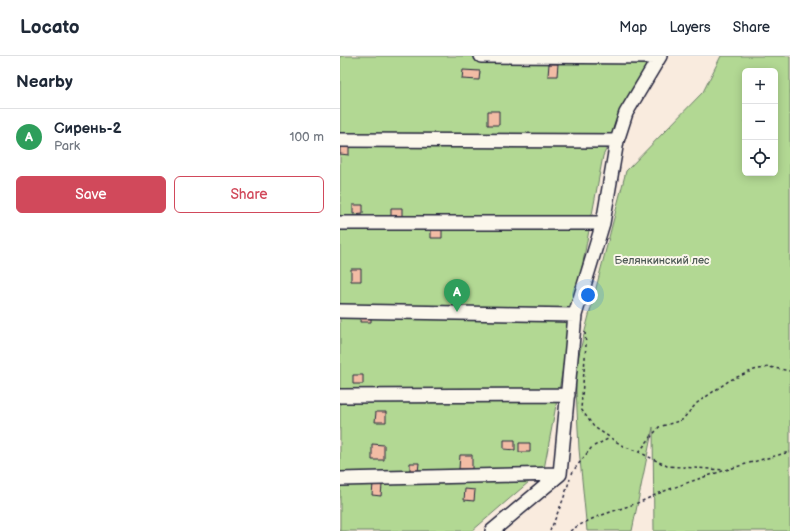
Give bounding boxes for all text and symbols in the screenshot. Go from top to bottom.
text: Locato [20,16,80,39]
text: Map [619,19,647,36]
text: Layers [669,19,711,36]
text: Share [733,19,770,36]
map controls [742,68,778,176]
button: + [742,68,778,104]
text: Nearby [16,72,73,92]
button: − [742,104,778,140]
text: Сирень-2 [54,119,122,138]
text: A [25,129,33,145]
text: 100 m [289,129,324,145]
text: Park [54,138,80,154]
button: locate [742,140,778,176]
button: Save [16,176,166,213]
button: Share [174,176,324,213]
park label: Белянкинский лес [615,254,710,267]
pin: A [444,279,470,312]
your location [578,285,598,305]

